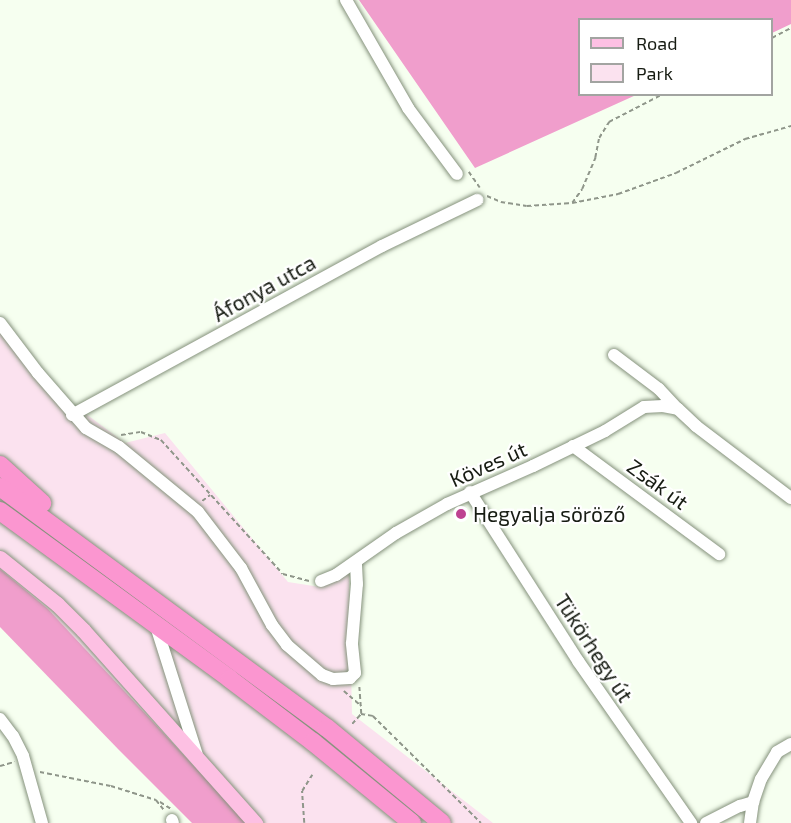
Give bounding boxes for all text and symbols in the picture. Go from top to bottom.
legend [578,18,773,96]
text: Road [636,32,677,54]
text: Park [636,62,673,84]
street label: Áfonya utca [208,249,320,327]
street label: Köves út [446,436,530,492]
street label: Zsák út [623,453,693,515]
place label: Hegyalja söröző [473,501,626,527]
marker: Hegyalja söröző [454,507,468,521]
street label: Tükörhegy út [550,589,638,707]

